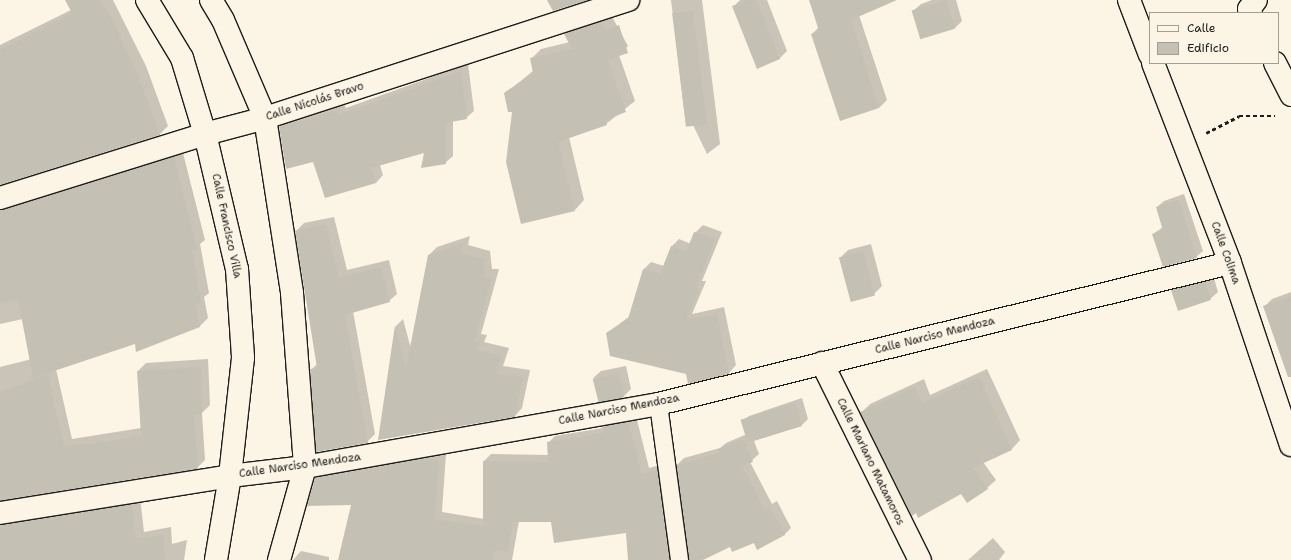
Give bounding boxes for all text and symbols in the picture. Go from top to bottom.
legend [1149,12,1279,64]
text: Calle [1187,20,1216,36]
text: Edificio [1187,40,1229,56]
street label: Calle Nicolás Bravo [264,80,366,124]
street label: Calle Francisco Villa [208,173,244,279]
street label: Calle Colima [1208,220,1242,286]
street label: Calle Narciso Mendoza [874,315,996,357]
street label: Calle Narciso Mendoza [557,392,681,428]
street label: Calle Mariano Matamoros [833,396,907,528]
street label: Calle Narciso Mendoza [238,451,362,481]

